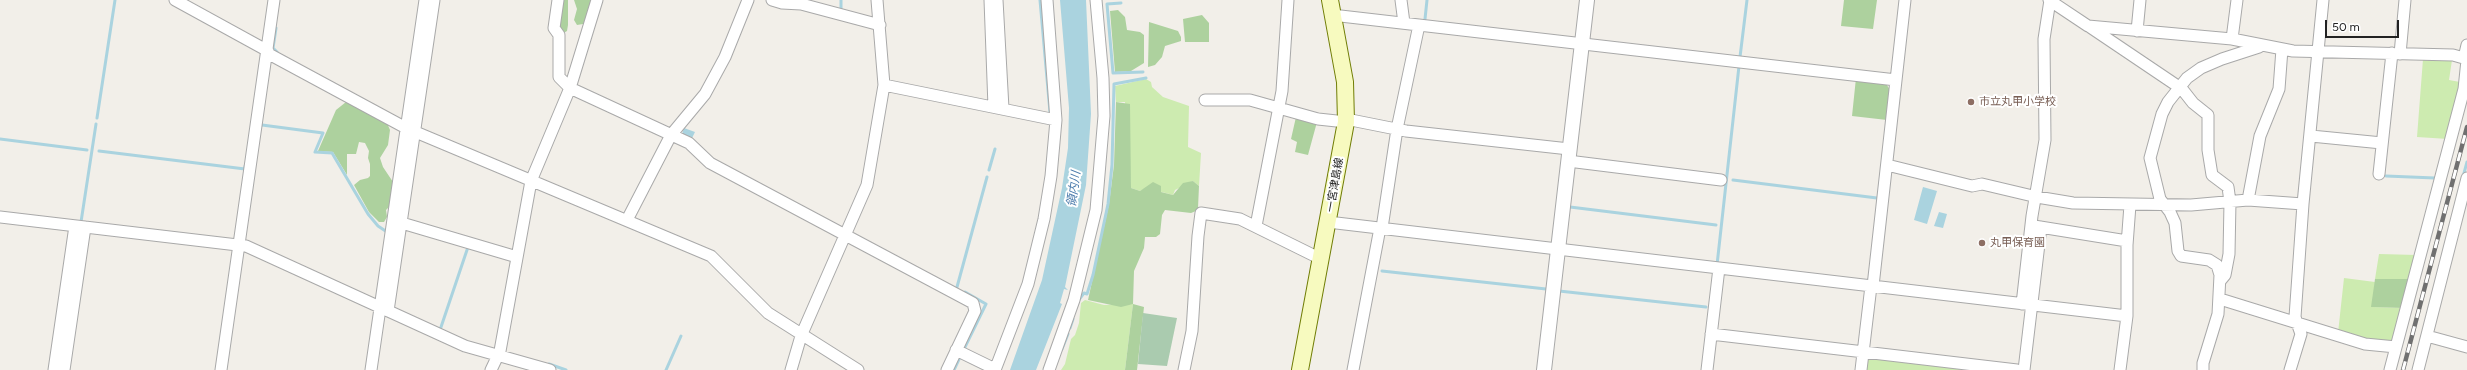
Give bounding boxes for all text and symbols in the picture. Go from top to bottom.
scale bar [2327,12,2401,38]
text: 50 m [2332,20,2360,34]
place label: 市立丸甲小学校 [1979,95,2056,109]
marker: 市立丸甲小学校 [1966,97,1976,107]
street label: 一宮津島線 [1324,157,1346,213]
water label: 領内川 [1064,170,1084,208]
place label: 丸甲保育園 [1990,236,2045,250]
marker: 丸甲保育園 [1977,238,1987,248]

